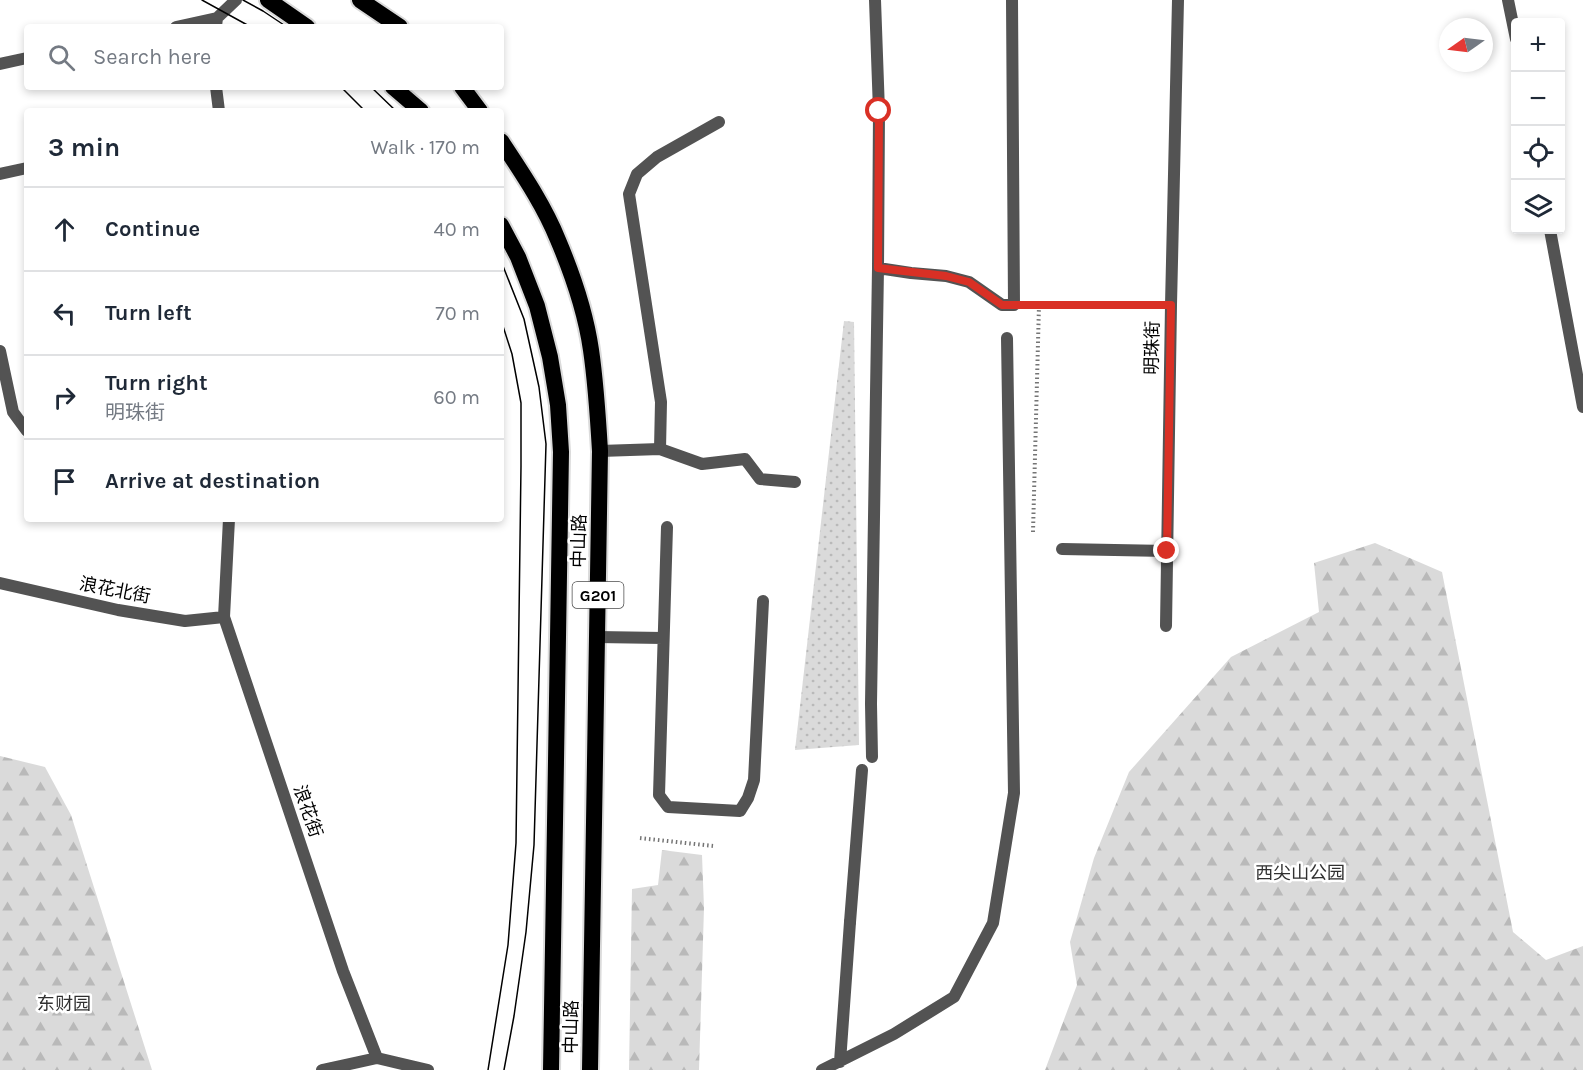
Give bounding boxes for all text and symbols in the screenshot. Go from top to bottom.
north arrow [1439,18,1493,72]
map controls [1511,18,1565,234]
button: + [1511,18,1565,72]
search box [24,24,504,90]
icon: search [45,41,78,74]
text: Search here [93,44,211,70]
button: − [1511,72,1565,126]
route start [865,97,891,123]
button: locate [1511,126,1565,180]
text: 3 min [48,132,120,163]
text: Walk · 170 m [370,136,480,159]
button: layers [1511,180,1565,234]
icon: ahead [48,213,81,246]
text: Continue [105,216,200,242]
text: 40 m [434,218,480,241]
icon: left [48,297,81,330]
text: Turn left [105,300,192,326]
text: 70 m [435,302,480,325]
street label: 明珠街 [1141,321,1163,375]
text: Turn right [105,370,208,396]
icon: right [48,381,81,414]
text: 60 m [433,386,480,409]
text: 明珠街 [105,401,165,424]
icon: arrive [48,465,81,498]
text: Arrive at destination [105,468,320,494]
street label: 中山路 [568,514,590,568]
route end [1153,537,1179,563]
street label: 浪花北街 [78,572,152,608]
road number: G201 [572,582,624,608]
street label: 浪花街 [289,782,327,840]
park label: 西尖山公园 [1255,862,1345,884]
park label: 东财园 [37,993,91,1015]
street label: 中山路 [560,1000,582,1054]

